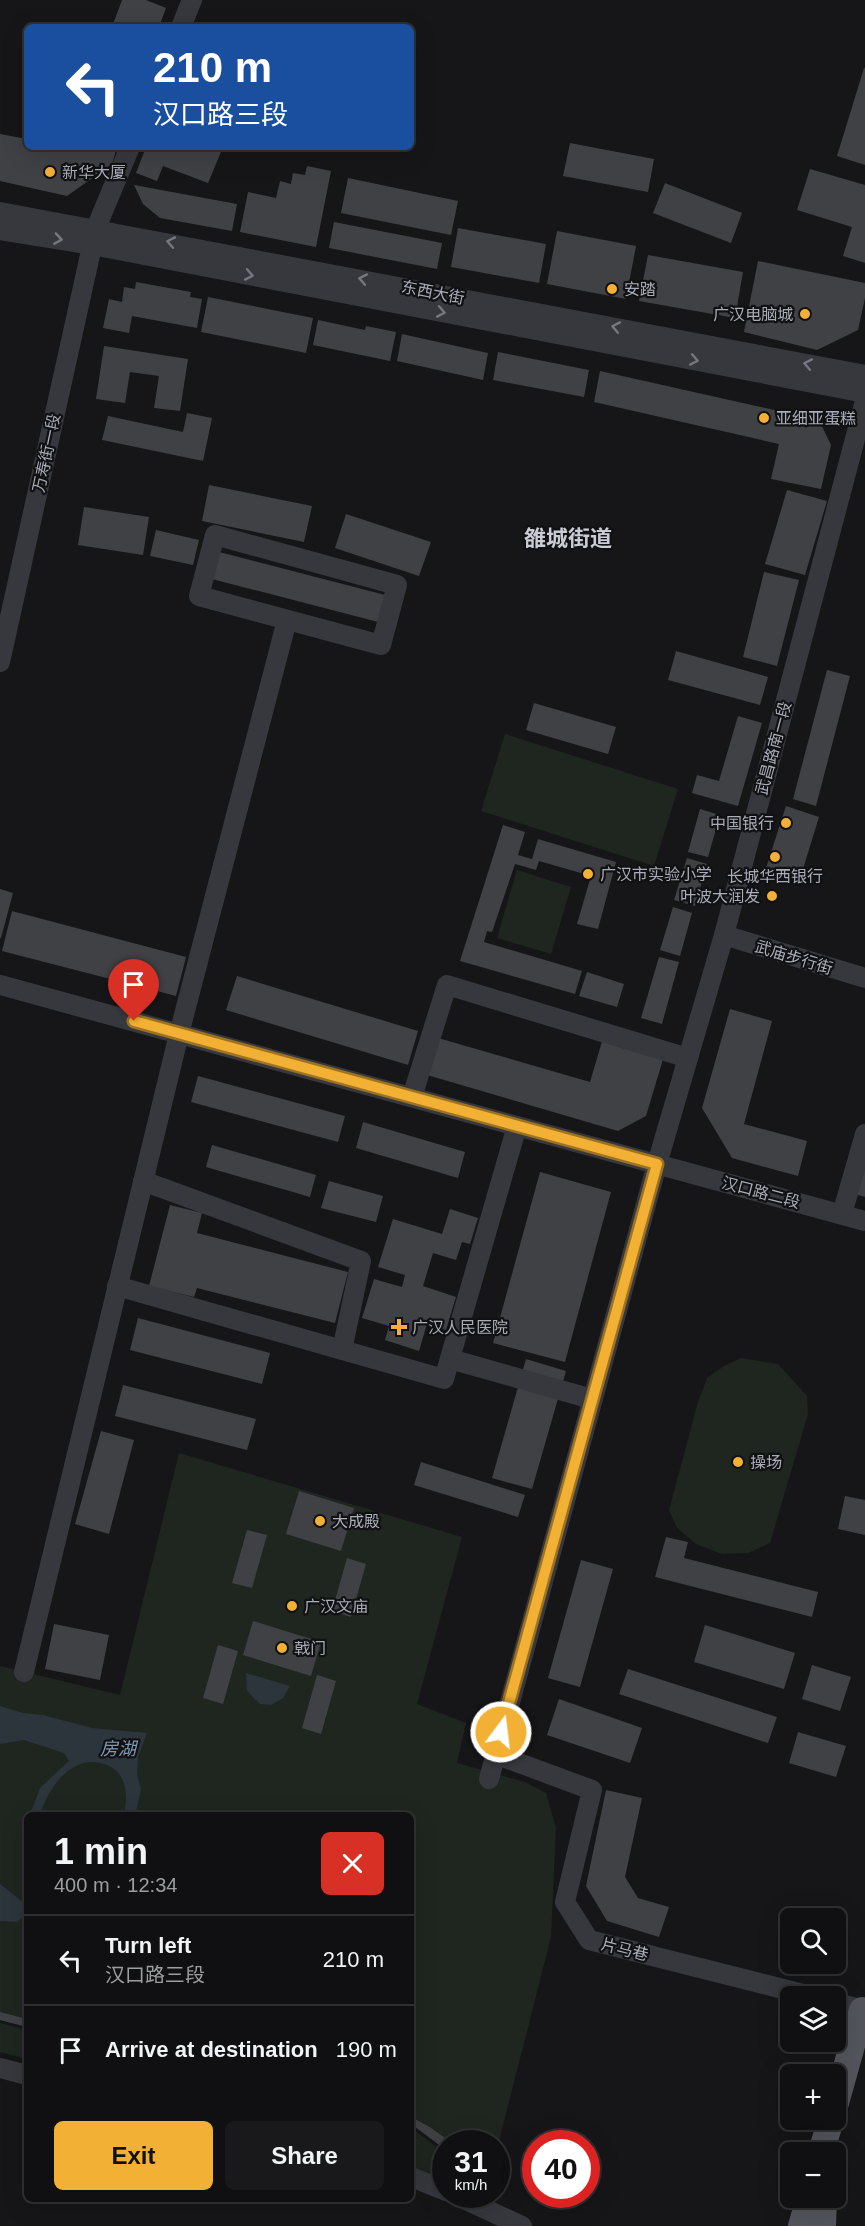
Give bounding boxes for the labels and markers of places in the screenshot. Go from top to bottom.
place label: 新华大厦 [62,164,126,181]
marker: 新华大厦 [43,165,57,179]
place label: 安踏 [624,281,656,298]
marker: 安踏 [605,282,619,296]
place label: 广汉电脑城 [713,306,793,323]
marker: 广汉电脑城 [798,307,812,321]
place label: 亚细亚蛋糕 [776,410,856,427]
marker: 亚细亚蛋糕 [757,411,771,425]
place label: 中国银行 [710,815,774,832]
marker: 中国银行 [779,816,793,830]
marker: 长城华西银行 [768,850,782,864]
place label: 广汉市实验小学 [600,866,712,883]
marker: 广汉市实验小学 [581,867,595,881]
place label: 长城华西银行 [727,868,823,885]
place label: 叶波大润发 [680,888,760,905]
marker: 叶波大润发 [765,889,779,903]
pin [108,959,159,1021]
marker: 广汉人民医院 [390,1318,408,1336]
place label: 广汉人民医院 [412,1319,508,1336]
place label: 操场 [750,1454,782,1471]
marker: 操场 [731,1455,745,1469]
place label: 大成殿 [332,1513,380,1530]
marker: 大成殿 [313,1514,327,1528]
place label: 广汉文庙 [304,1598,368,1615]
marker: 广汉文庙 [285,1599,299,1613]
place label: 戟门 [294,1640,326,1657]
marker: 戟门 [275,1641,289,1655]

